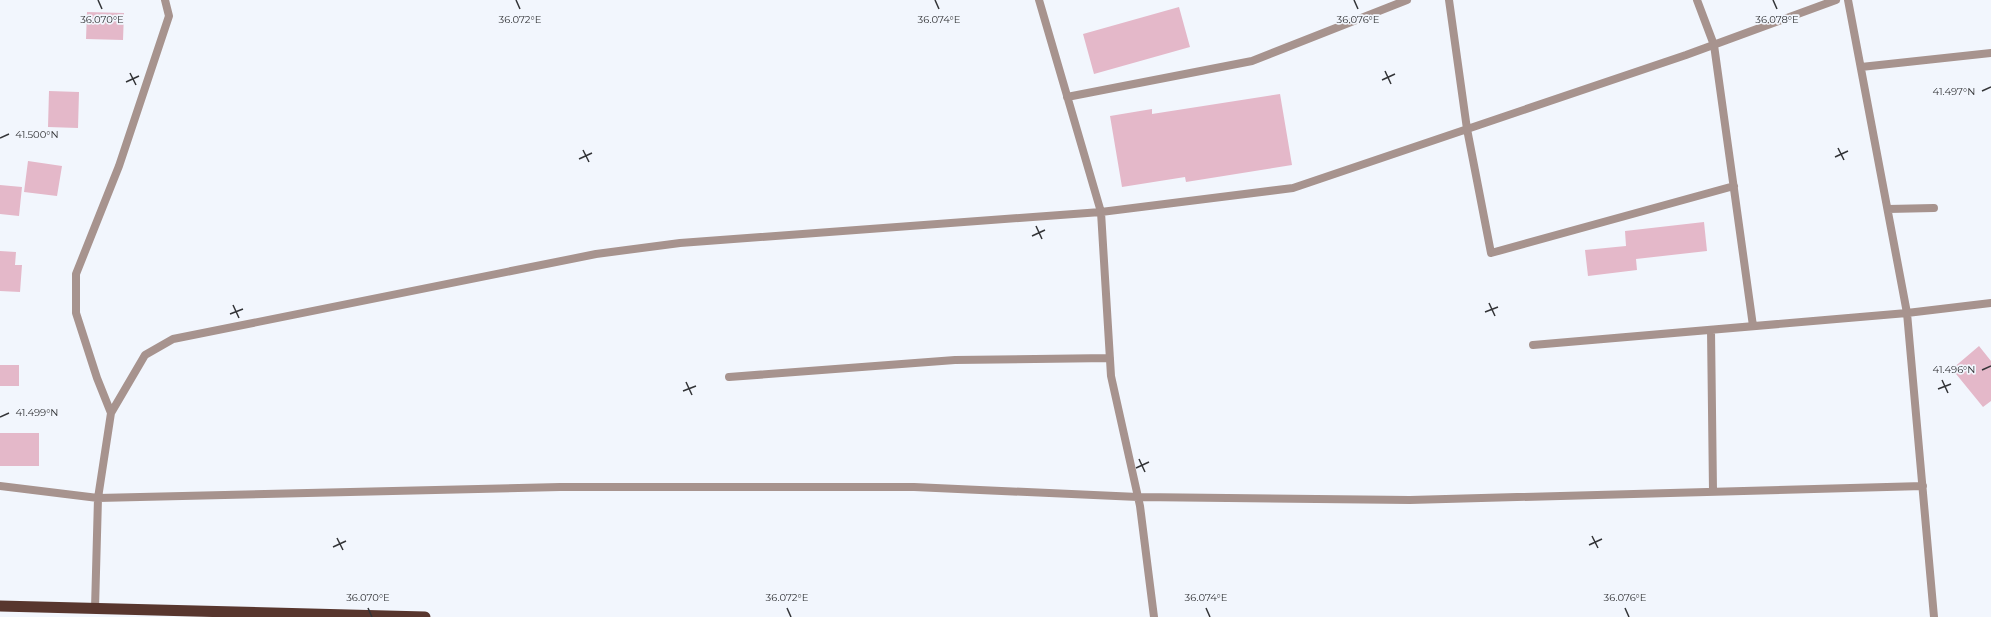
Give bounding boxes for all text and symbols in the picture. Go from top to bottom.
text: 36.070°E [80,13,124,26]
text: 36.072°E [499,13,542,26]
text: 36.074°E [918,13,961,26]
text: 36.076°E [1337,13,1380,26]
text: 36.078°E [1755,13,1799,26]
text: 41.497°N [1933,85,1975,98]
text: 41.500°N [15,128,59,141]
text: 41.496°N [1933,363,1975,376]
text: 41.499°N [15,406,59,419]
text: 36.070°E [346,591,390,604]
text: 36.072°E [766,591,809,604]
text: 36.074°E [1185,591,1228,604]
text: 36.076°E [1604,591,1647,604]

